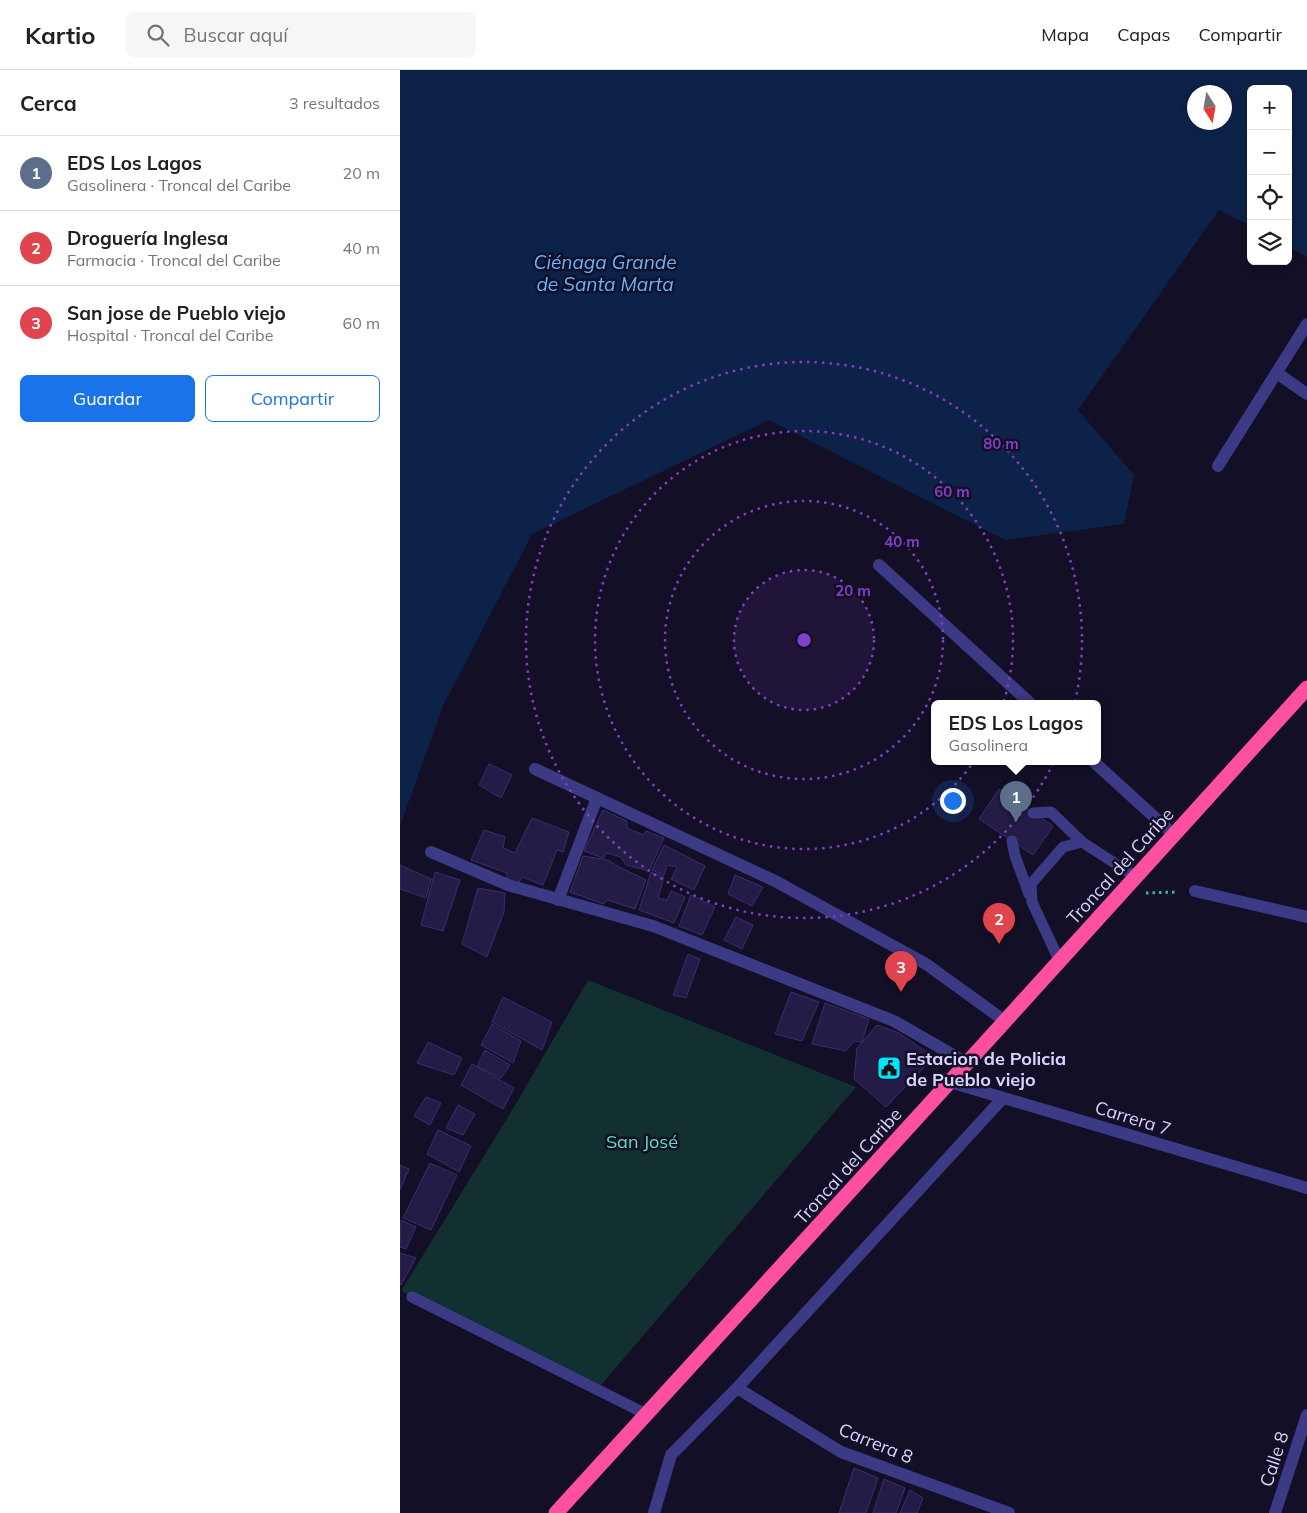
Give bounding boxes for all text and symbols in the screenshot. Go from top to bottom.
search box [126,12,476,57]
text: Kartio [25,20,96,50]
icon: search [144,21,172,49]
text: Buscar aquí [184,23,288,47]
text: Mapa [1041,23,1089,46]
text: Capas [1117,23,1171,46]
text: Compartir [1199,23,1282,46]
north arrow [1187,85,1232,130]
map controls [1247,85,1292,265]
button: + [1247,85,1292,130]
text: Cerca [20,90,77,116]
text: 3 resultados [289,93,380,113]
button: − [1247,130,1292,175]
text: EDS Los Lagos [67,151,202,175]
text: 1 [31,163,41,183]
text: 20 m [343,163,380,183]
text: Gasolinera · Troncal del Caribe [67,175,291,195]
button: locate [1247,175,1292,220]
button: layers [1247,220,1292,265]
text: Droguería Inglesa [67,226,228,250]
text: 2 [31,238,41,258]
text: 40 m [343,238,380,258]
text: Farmacia · Troncal del Caribe [67,250,281,270]
water label: Ciénaga Grande de Santa Marta [533,250,677,296]
text: San jose de Pueblo viejo [67,301,286,325]
text: 3 [31,313,41,333]
text: 60 m [343,313,380,333]
text: Hospital · Troncal del Caribe [67,325,273,345]
button: Guardar [20,375,195,422]
button: Compartir [205,375,380,422]
text: 80 m [983,434,1019,453]
text: 60 m [934,482,970,501]
text: 40 m [884,532,920,551]
text: 20 m [835,581,871,600]
centre of rings [795,631,813,649]
popup [931,700,1101,765]
text: EDS Los Lagos [949,711,1083,735]
text: Gasolinera [949,735,1028,755]
pin: 1 [1000,781,1032,822]
your location [940,788,966,814]
street label: Troncal del Caribe [1062,803,1178,929]
pin: 2 [983,903,1015,944]
pin: 3 [885,951,917,992]
place label: Estacion de Policia de Pueblo viejo [906,1047,1066,1091]
public building icon: Estacion de Policia de Pueblo viejo [876,1055,902,1081]
street label: Carrera 7 [1092,1096,1174,1140]
street label: Troncal del Caribe [790,1103,906,1229]
park label: San José [606,1130,678,1153]
street label: Carrera 8 [835,1418,917,1468]
street label: Calle 8 [1254,1428,1294,1490]

